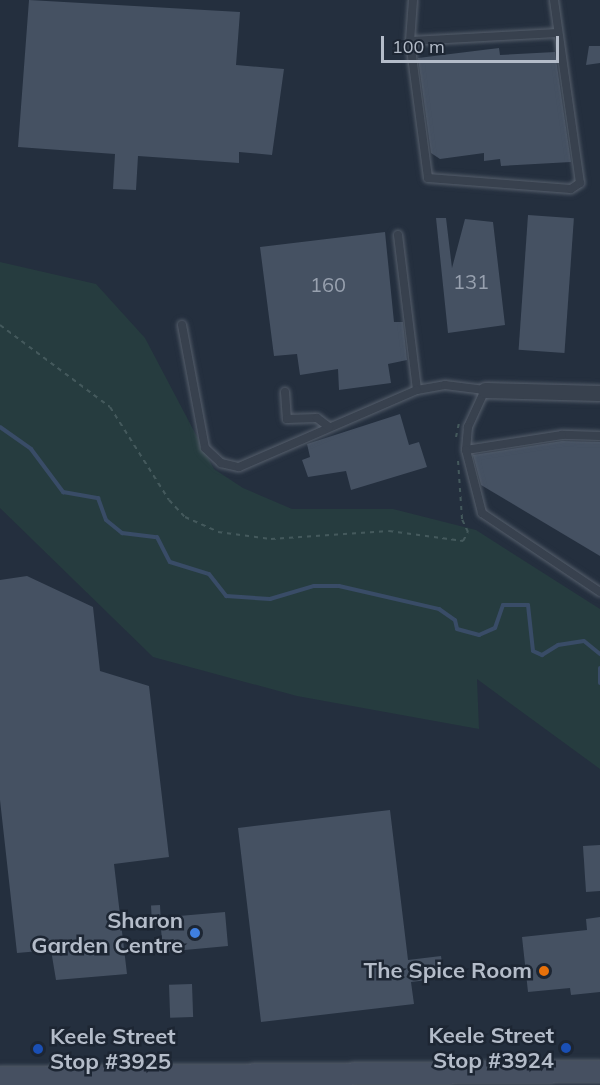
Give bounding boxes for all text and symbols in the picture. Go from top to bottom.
scale bar [384,24,562,62]
text: 100 m [392,35,445,58]
house number: 131 [453,269,489,293]
house number: 160 [310,272,346,296]
place label: Sharon Garden Centre [31,907,183,958]
marker: Sharon Garden Centre [188,926,202,940]
place label: The Spice Room [364,958,532,984]
marker: The Spice Room [537,964,551,978]
place label: Keele Street Stop #3924 [428,1022,554,1074]
place label: Keele Street Stop #3925 [50,1023,176,1074]
marker: Keele Street Stop #3924 [559,1041,573,1055]
marker: Keele Street Stop #3925 [31,1042,45,1056]

